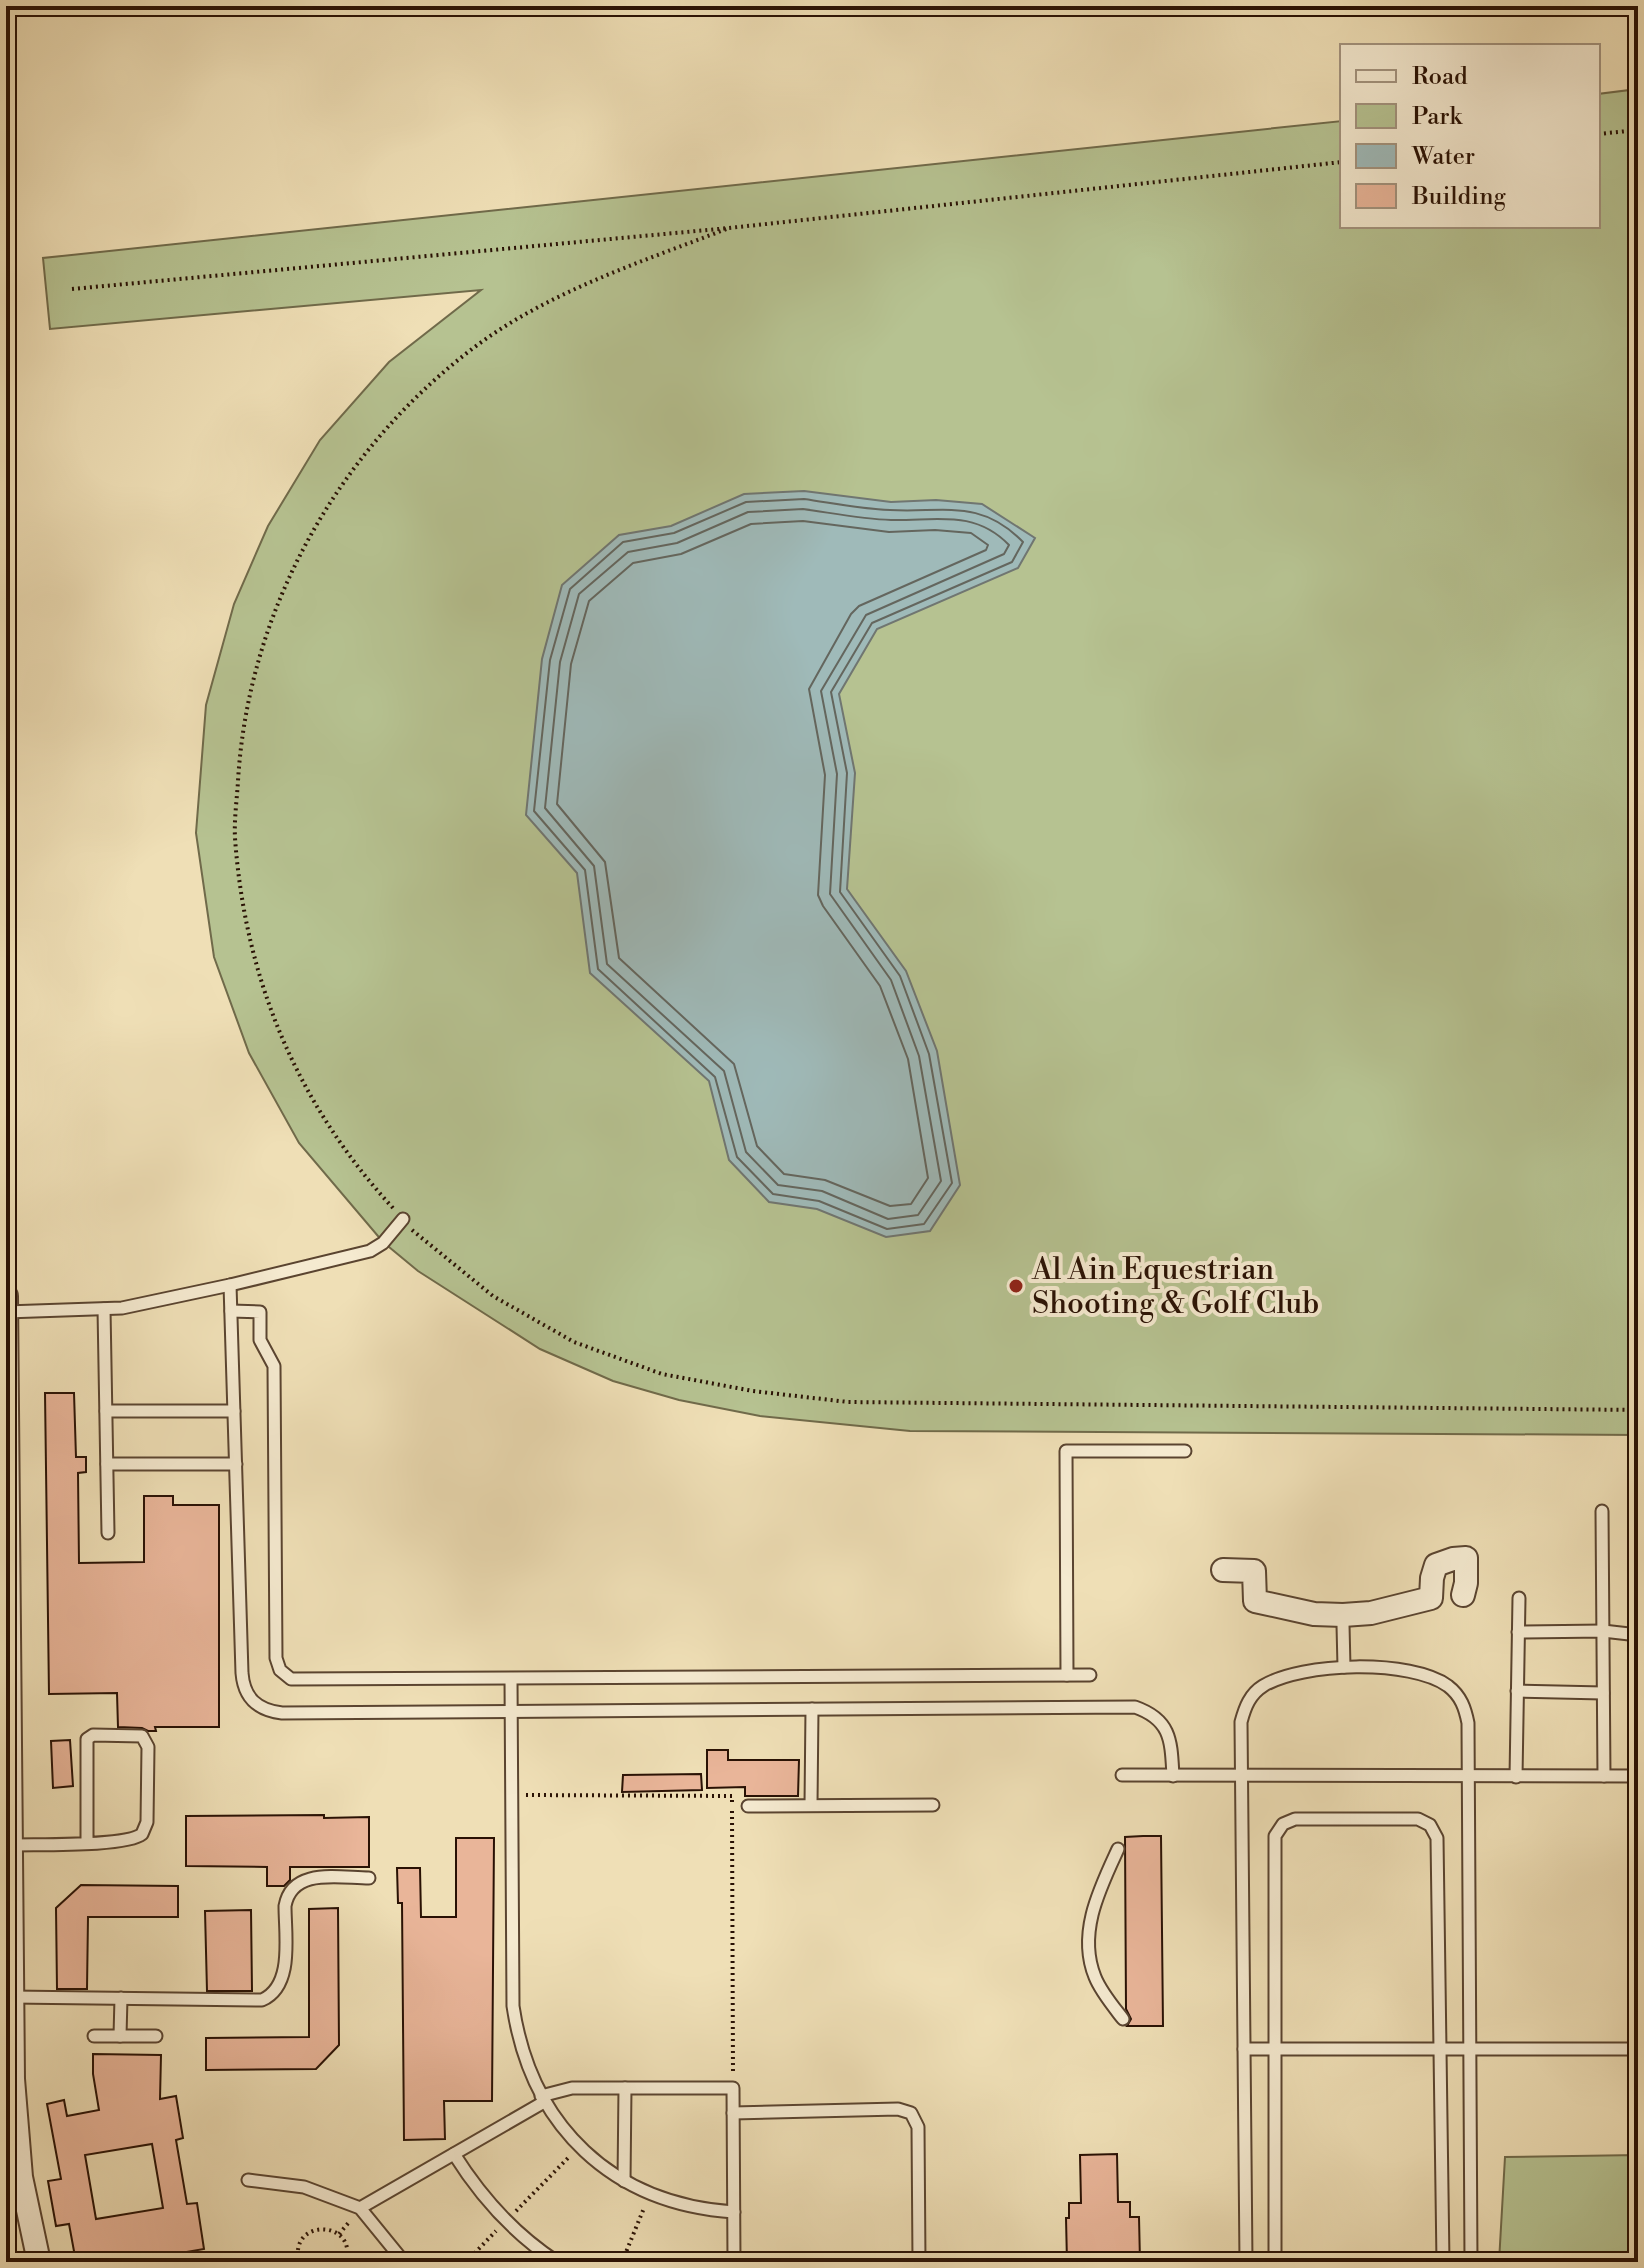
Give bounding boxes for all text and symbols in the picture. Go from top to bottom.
legend [1340,44,1600,228]
text: Road [1412,62,1468,92]
text: Park [1412,102,1463,132]
text: Water [1411,142,1475,172]
text: Building [1411,182,1506,212]
place label: Al Ain Equestrian Shooting & Golf Club [1031,1251,1319,1323]
marker: Al Ain Equestrian Shooting & Golf Club [1007,1277,1025,1295]

